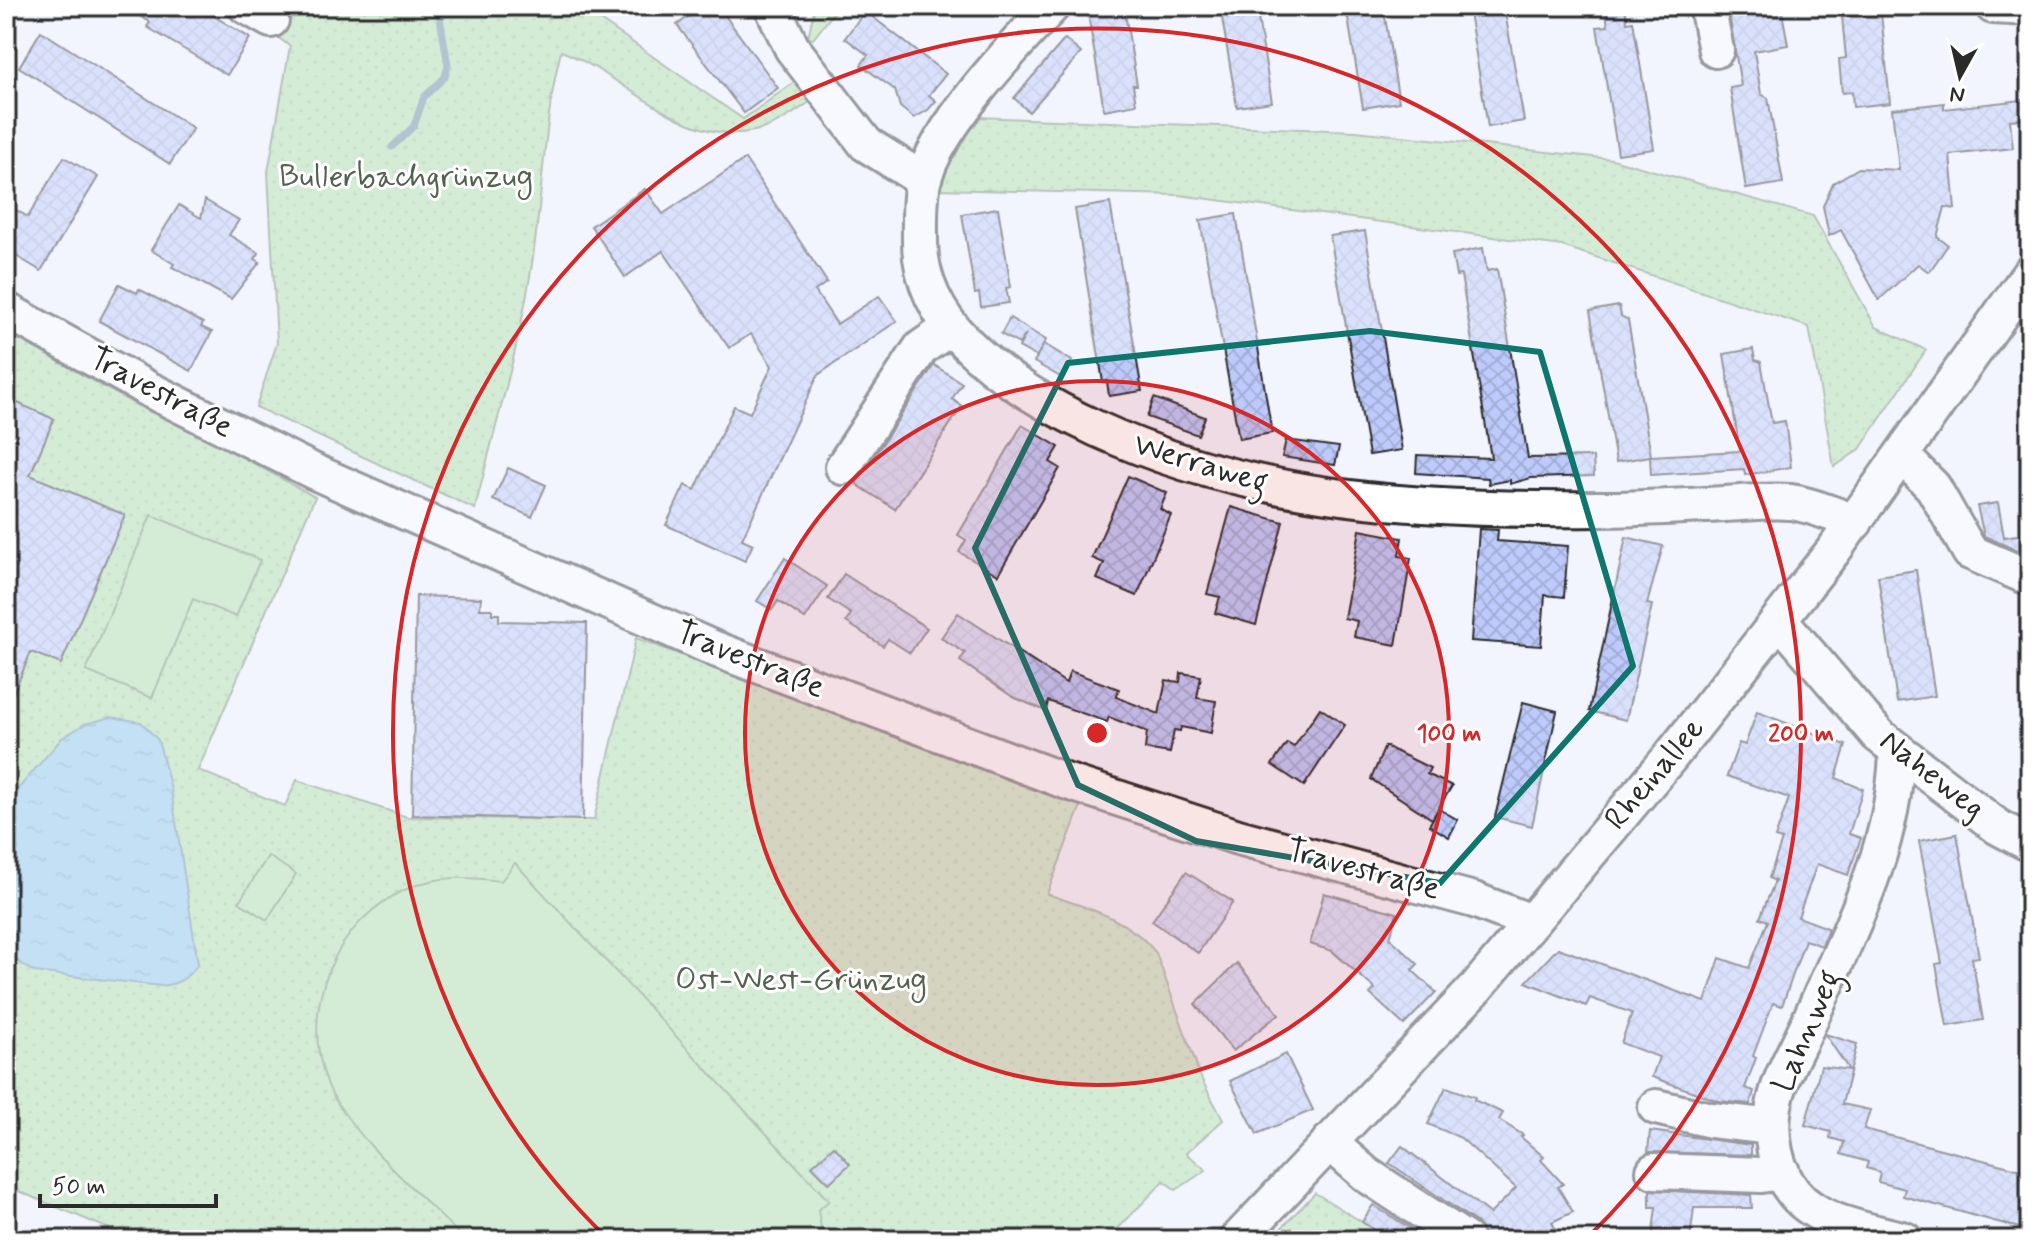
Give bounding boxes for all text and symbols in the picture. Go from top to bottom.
north arrow [1920,36,2000,116]
text: N [1948,79,1967,109]
park label: Bullerbachgrünzug [279,156,533,200]
street label: Travestraße [82,338,240,448]
street label: Werraweg [1128,424,1273,507]
street label: Travestraße [669,611,831,709]
street label: Rheinallee [1596,709,1714,839]
centre of rings [1083,719,1111,747]
text: 100 m [1417,719,1481,750]
text: 200 m [1768,719,1834,750]
street label: Naheweg [1871,721,1993,829]
street label: Travestraße [1282,829,1444,911]
park label: Ost-West-Grünzug [675,959,927,1003]
street label: Lahnweg [1762,963,1854,1100]
scale bar [40,1158,216,1208]
text: 50 m [52,1172,106,1203]

